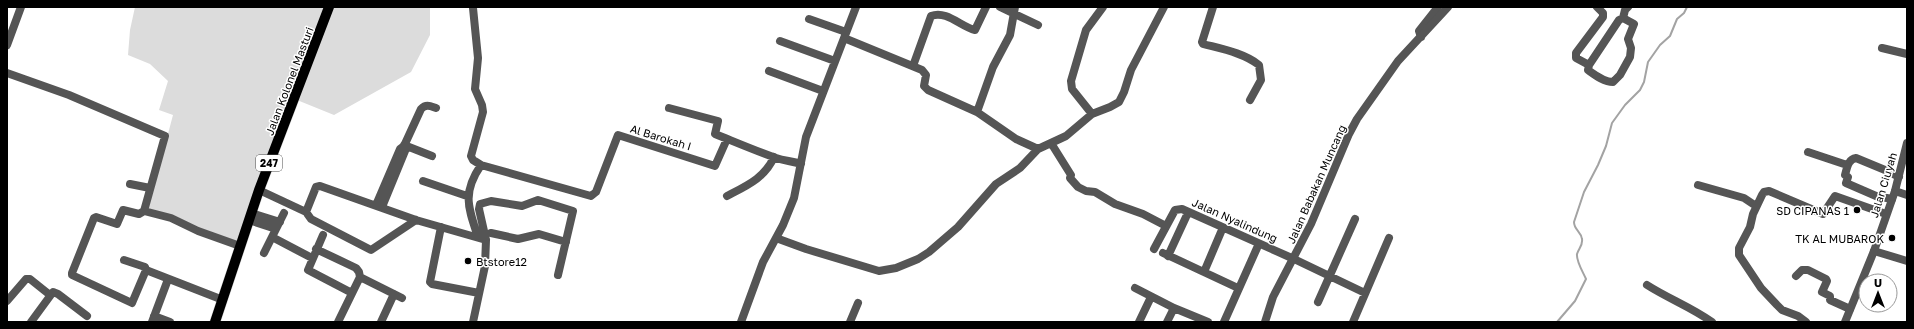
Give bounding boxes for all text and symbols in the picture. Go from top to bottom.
street label: Jalan Kolonel Masturi [262,25,316,137]
street label: Al Barokah I [629,122,693,152]
street label: Jalan Babakan Muncang [1284,123,1348,245]
street label: Jalan Ciuyah [1867,151,1899,219]
road number: 247 [256,155,282,171]
street label: Jalan Nyalindung [1190,195,1280,245]
place label: SD CIPANAS 1 [1776,204,1849,217]
marker: SD CIPANAS 1 [1852,205,1862,215]
place label: TK AL MUBAROK [1795,232,1884,245]
marker: TK AL MUBAROK [1887,233,1897,243]
place label: Btstore12 [476,255,527,268]
marker: Btstore12 [463,256,473,266]
north arrow [1858,273,1898,313]
text: U [1874,276,1882,289]

